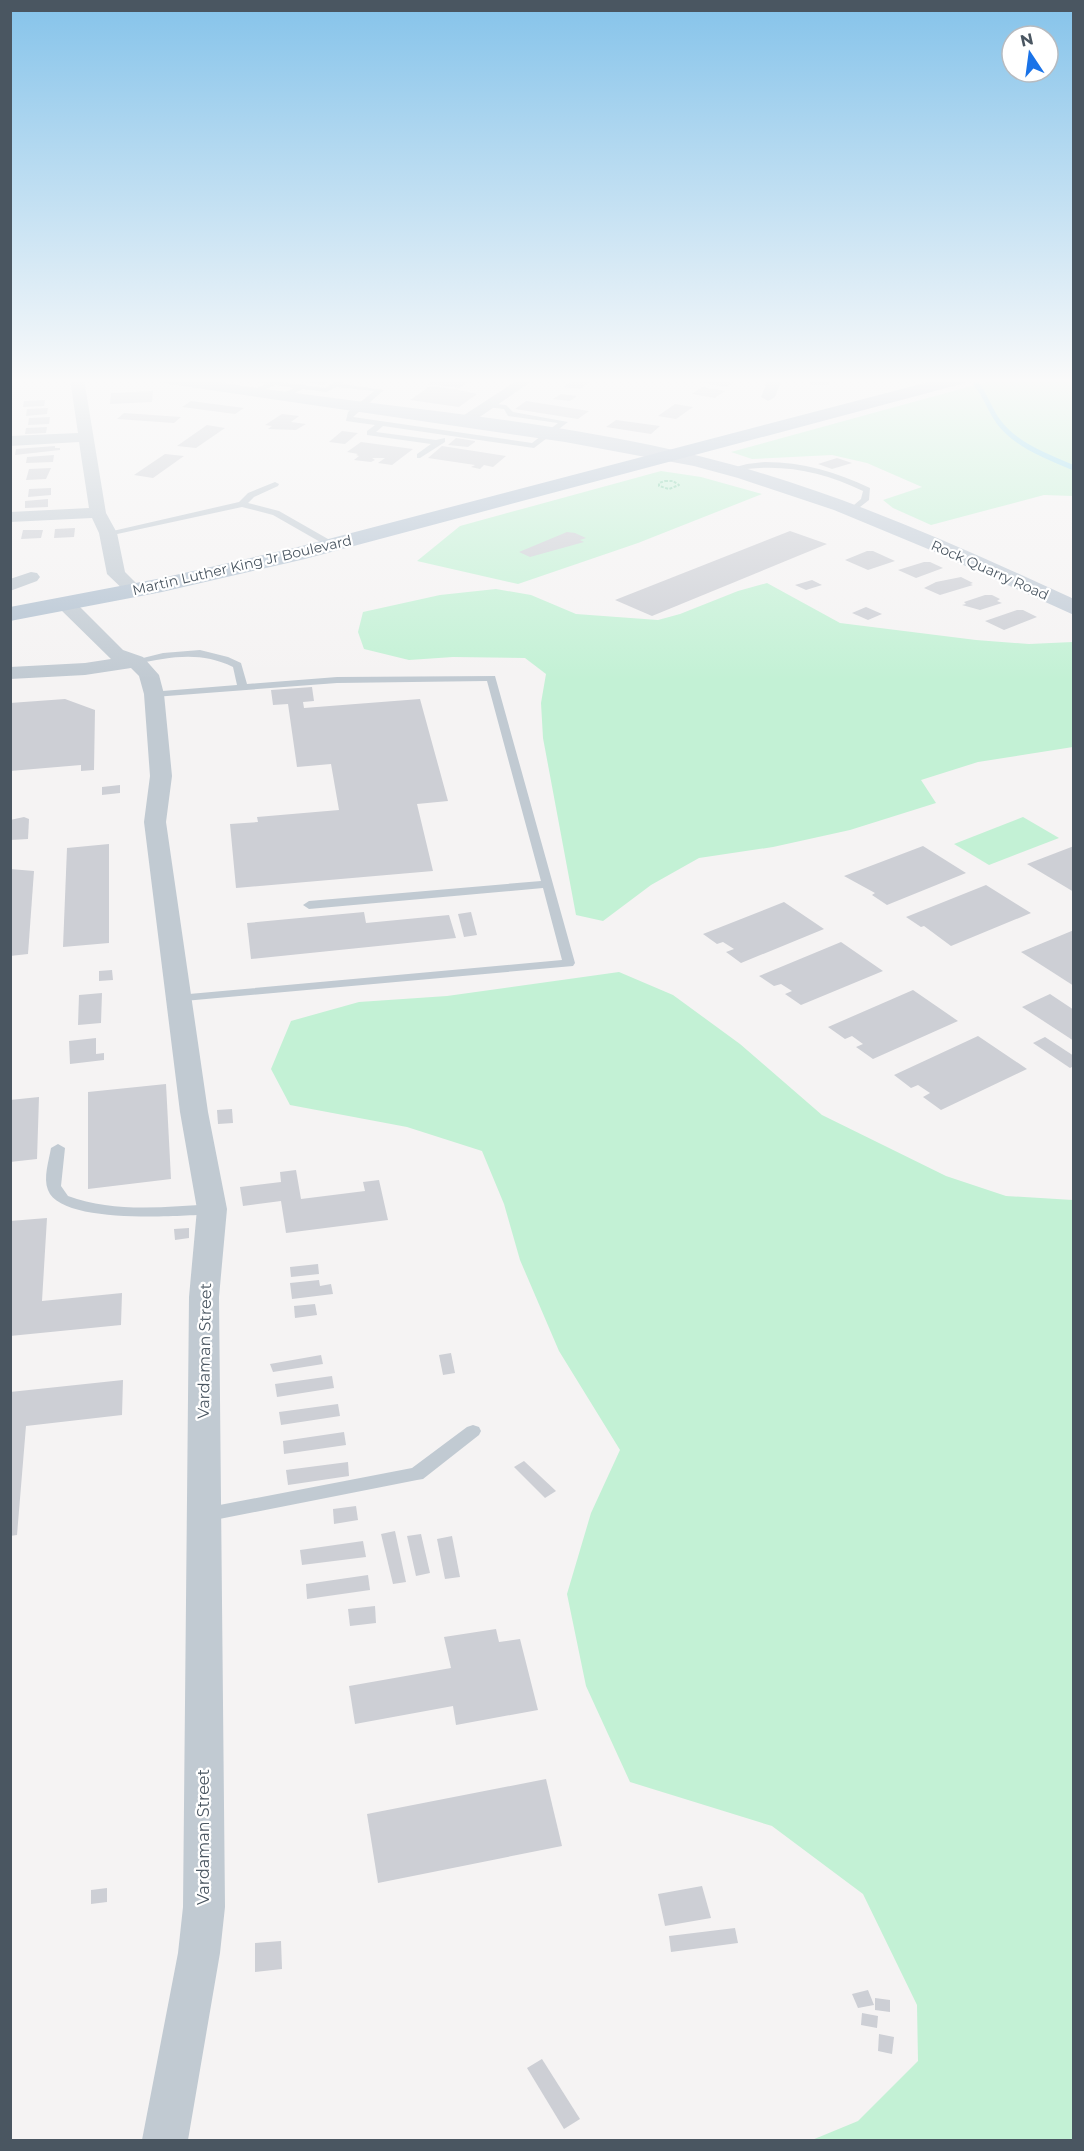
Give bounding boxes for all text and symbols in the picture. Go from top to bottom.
north arrow [1000,24,1060,84]
text: N [1018,29,1035,51]
street label: Martin Luther King Jr Boulevard [131,531,353,599]
street label: Rock Quarry Road [928,536,1052,604]
street label: Vardaman Street [194,1282,215,1419]
street label: Vardaman Street [194,1768,213,1905]

